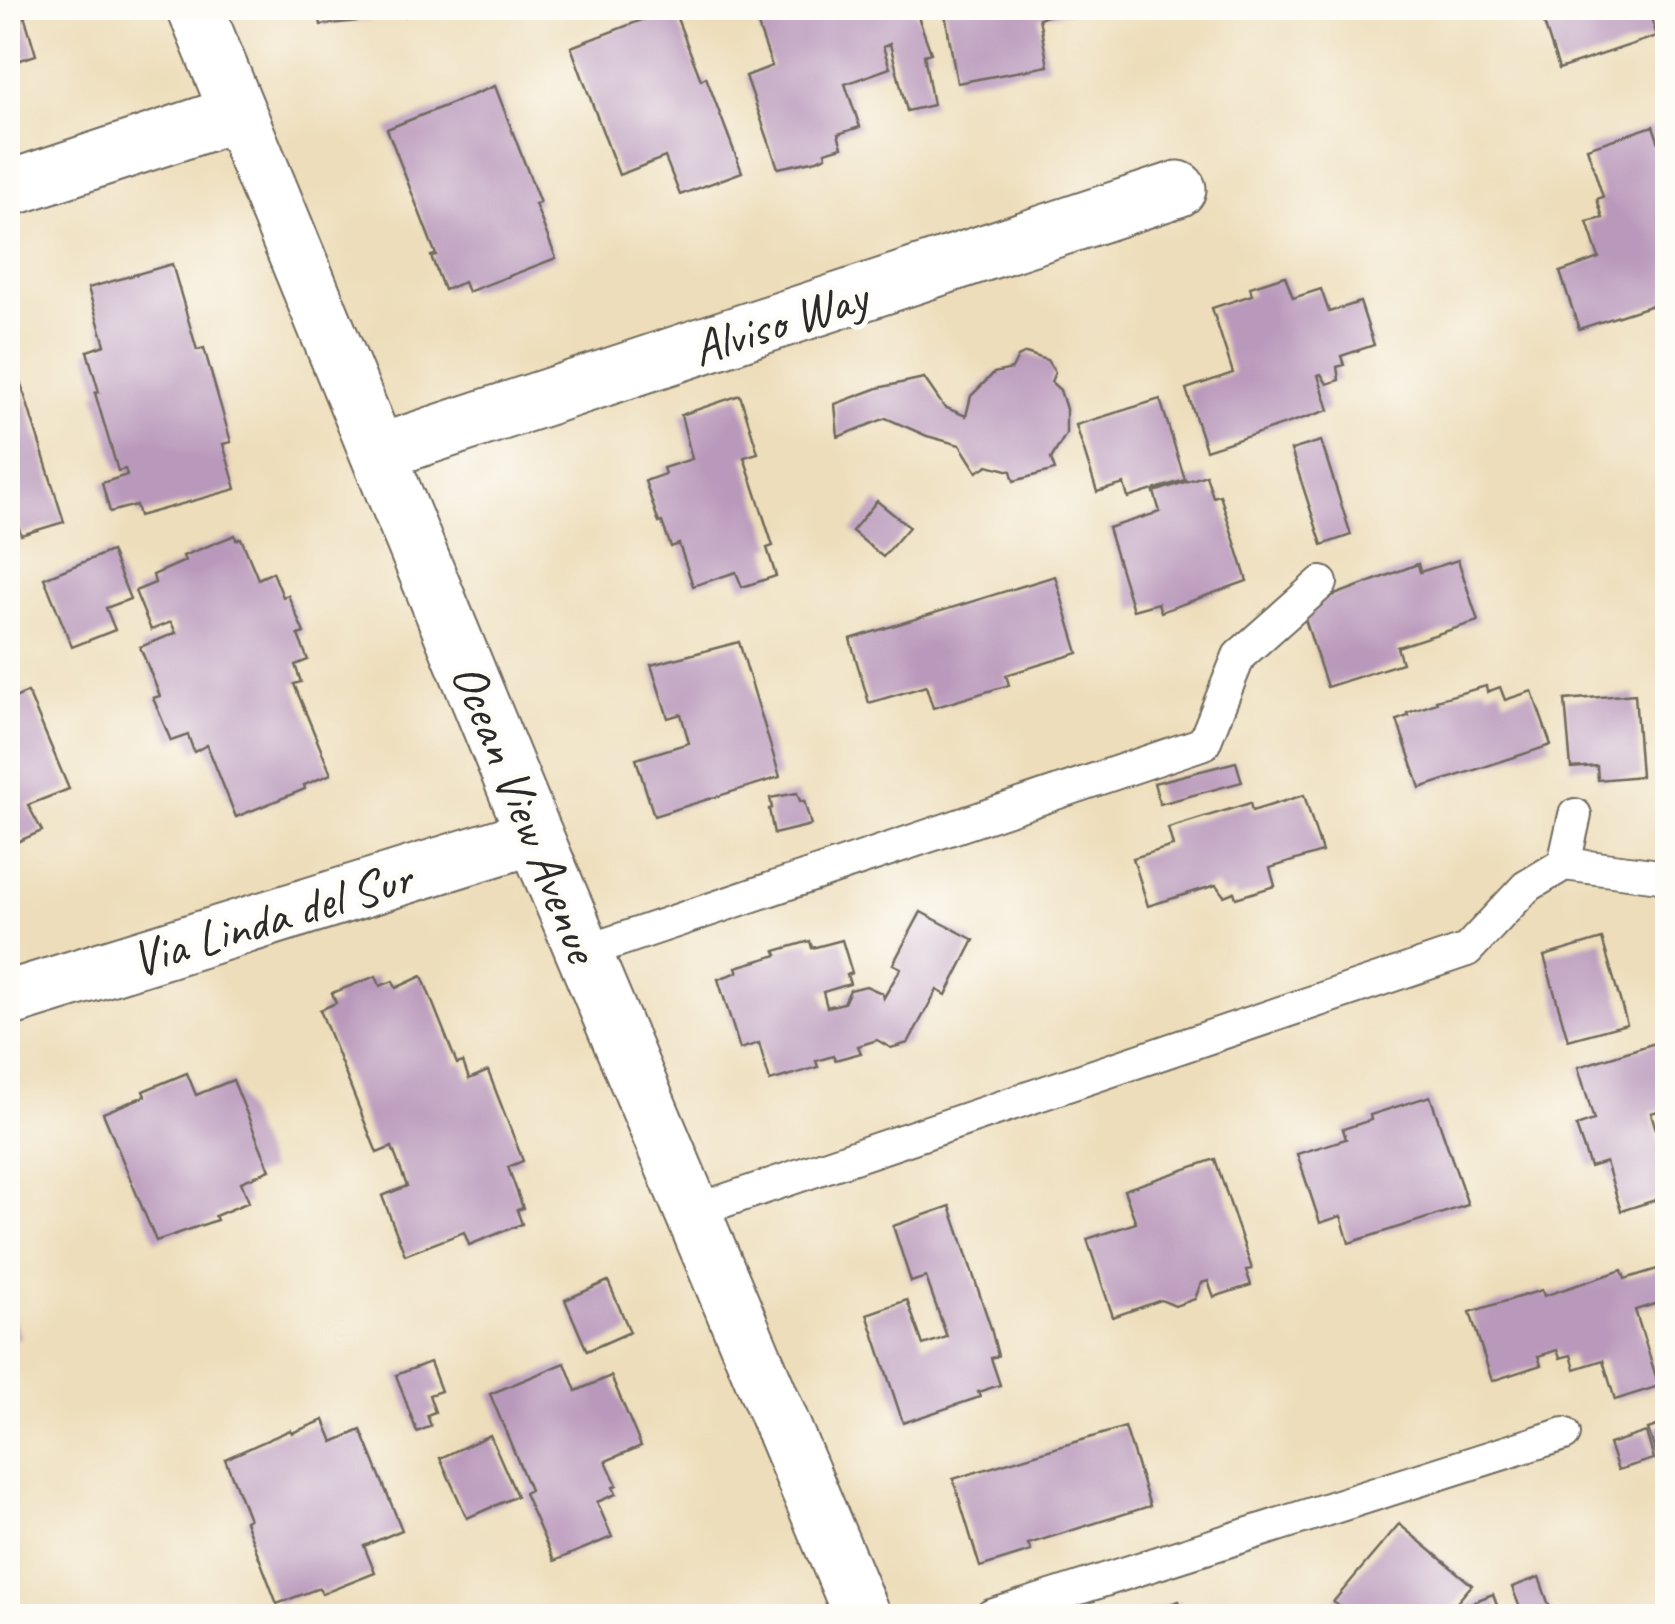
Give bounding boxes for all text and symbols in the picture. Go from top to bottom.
street label: Alviso Way [684,263,878,380]
street label: Ocean View Avenue [437,654,615,975]
street label: Via Linda del Sur [124,845,422,991]

